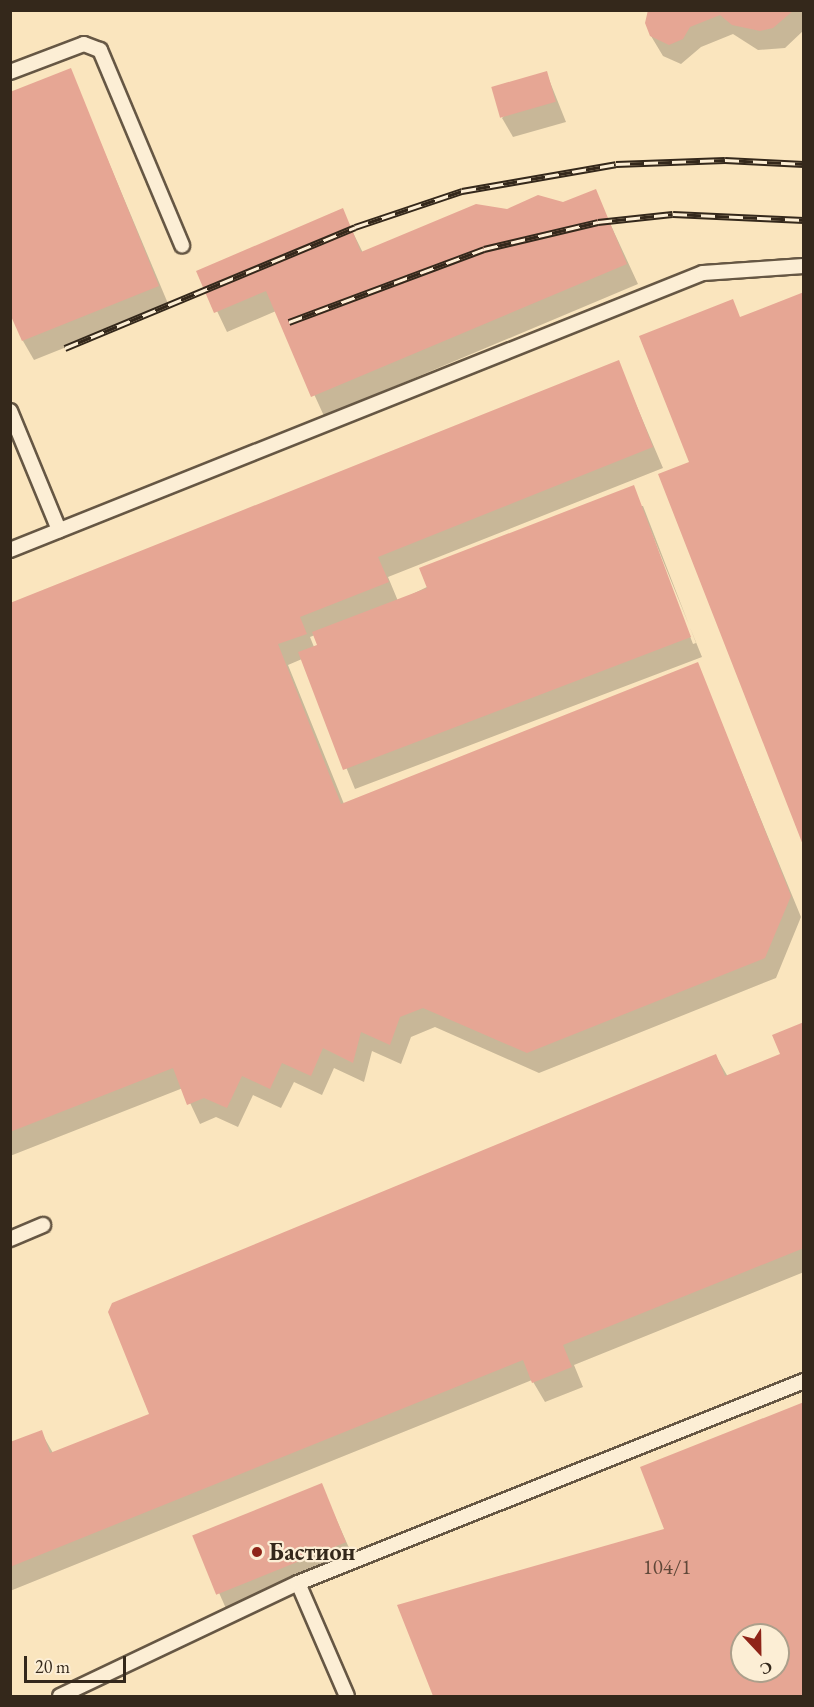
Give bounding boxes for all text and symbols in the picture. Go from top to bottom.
place label: Бастион [269,1538,355,1566]
marker: Бастион [250,1545,264,1559]
house number: 104/1 [643,1554,691,1580]
north arrow [730,1623,790,1683]
scale bar [27,1644,129,1682]
text: 20 m [35,1655,70,1678]
text: С [757,1656,775,1680]

